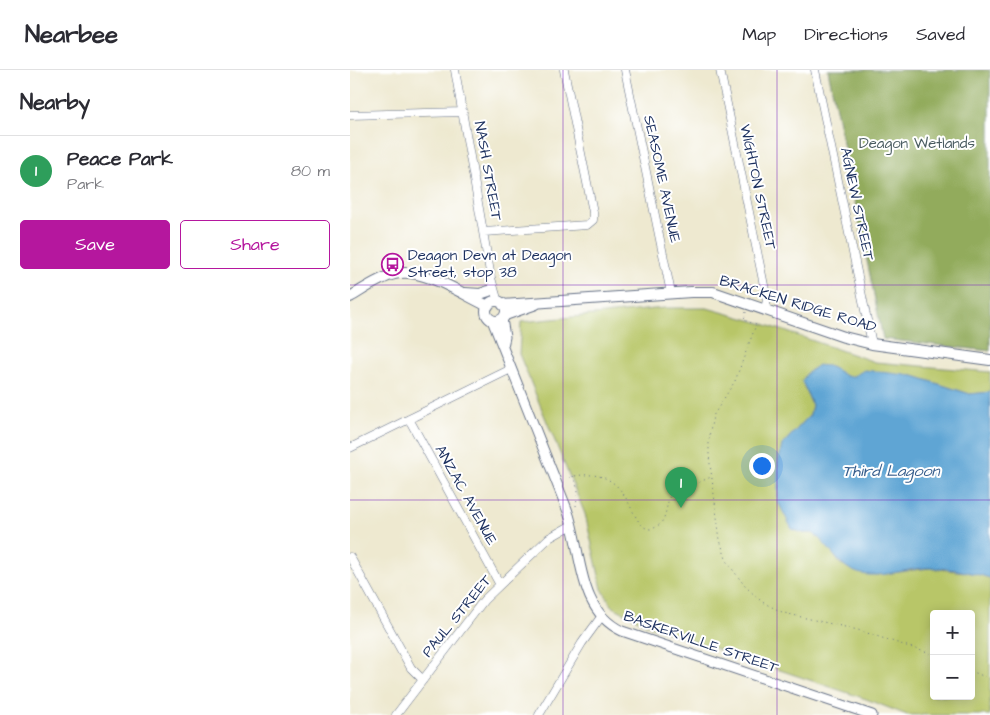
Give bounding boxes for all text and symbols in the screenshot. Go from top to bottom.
text: Nearbee [25,18,118,52]
text: Map [742,22,776,47]
text: Directions [804,22,888,47]
text: Saved [916,22,965,47]
text: Nearby [20,88,90,117]
street label: SEASOME AVENUE [638,113,686,245]
street label: NASH STREET [469,120,507,223]
street label: WIGHTON STREET [734,122,782,252]
park label: Deagon Wetlands [859,133,976,155]
street label: AGNEW STREET [835,145,879,263]
text: Peace Park [67,146,173,173]
text: 1 [35,160,37,182]
text: 80 m [291,160,330,182]
text: Park [67,173,104,195]
button: Save [20,220,170,269]
button: Share [180,220,330,269]
place label: Deagon Devn at Deagon Street, stop 38 [408,245,572,283]
bus stop icon: Deagon Devn at Deagon Street, stop 38 [380,252,404,276]
street label: BRACKEN RIDGE ROAD [717,270,879,338]
street label: ANZAC AVENUE [430,441,502,549]
your location [749,453,775,479]
water label: Third Lagoon [842,460,942,483]
pin: 1 [665,467,697,508]
street label: PAUL STREET [417,570,497,662]
street label: BASKERVILLE STREET [621,606,782,679]
map controls [930,610,975,700]
button: + [930,610,975,655]
button: − [930,655,975,700]

